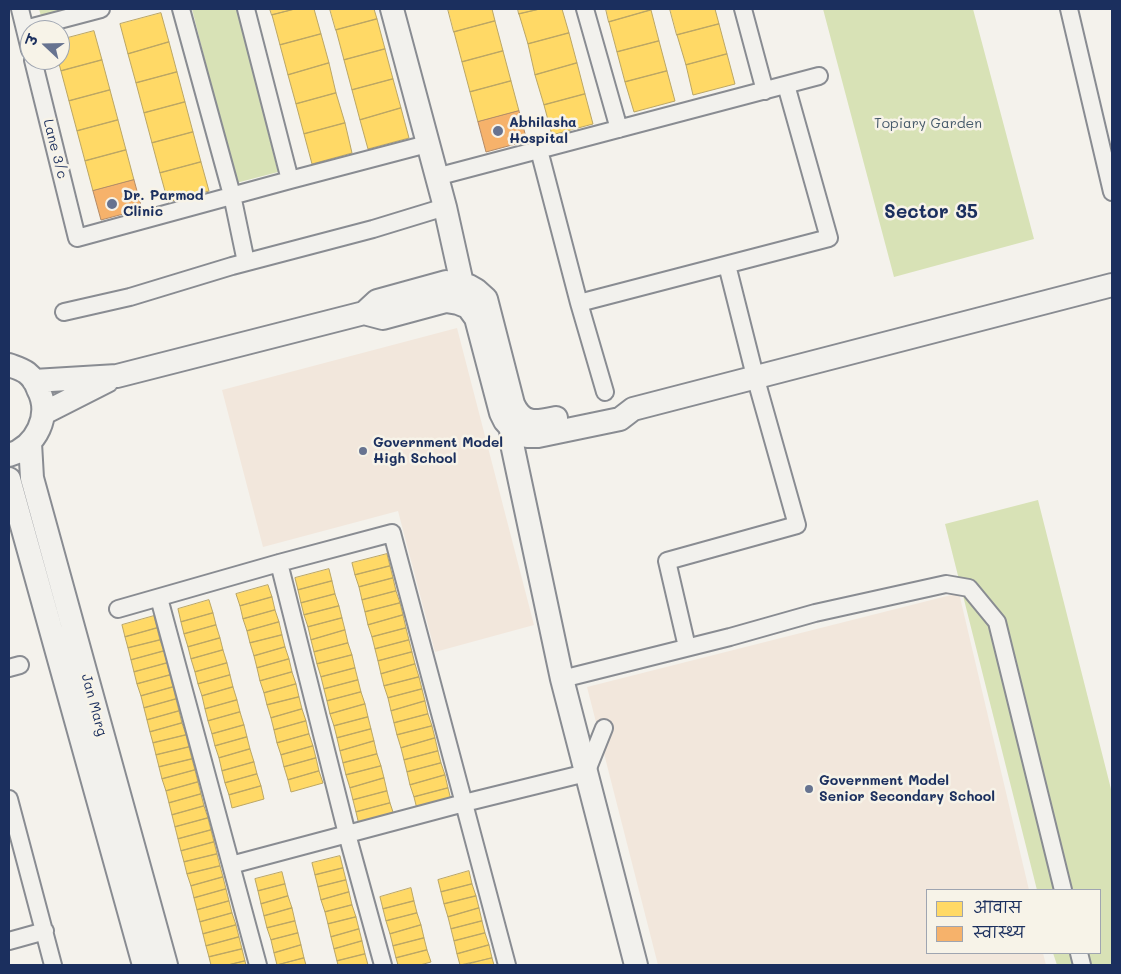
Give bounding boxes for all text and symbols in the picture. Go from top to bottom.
north arrow [20,20,70,70]
text: उ [21,32,42,48]
place label: Abhilasha Hospital [509,115,577,148]
park label: Topiary Garden [874,116,982,132]
street label: Lane 3/c [39,117,71,181]
marker: Abhilasha Hospital [491,124,505,138]
place label: Dr. Parmod Clinic [123,188,204,220]
marker: Dr. Parmod Clinic [105,197,119,211]
district label: Sector 35 [884,201,978,223]
place label: Government Model High School [373,435,503,468]
marker: Government Model High School [357,445,369,457]
street label: Jan Marg [78,672,110,738]
place label: Government Model Senior Secondary School [819,773,995,806]
marker: Government Model Senior Secondary School [803,783,815,795]
legend [926,889,1101,954]
text: आवास [973,897,1022,917]
text: स्वास्थ्य [973,922,1025,942]

